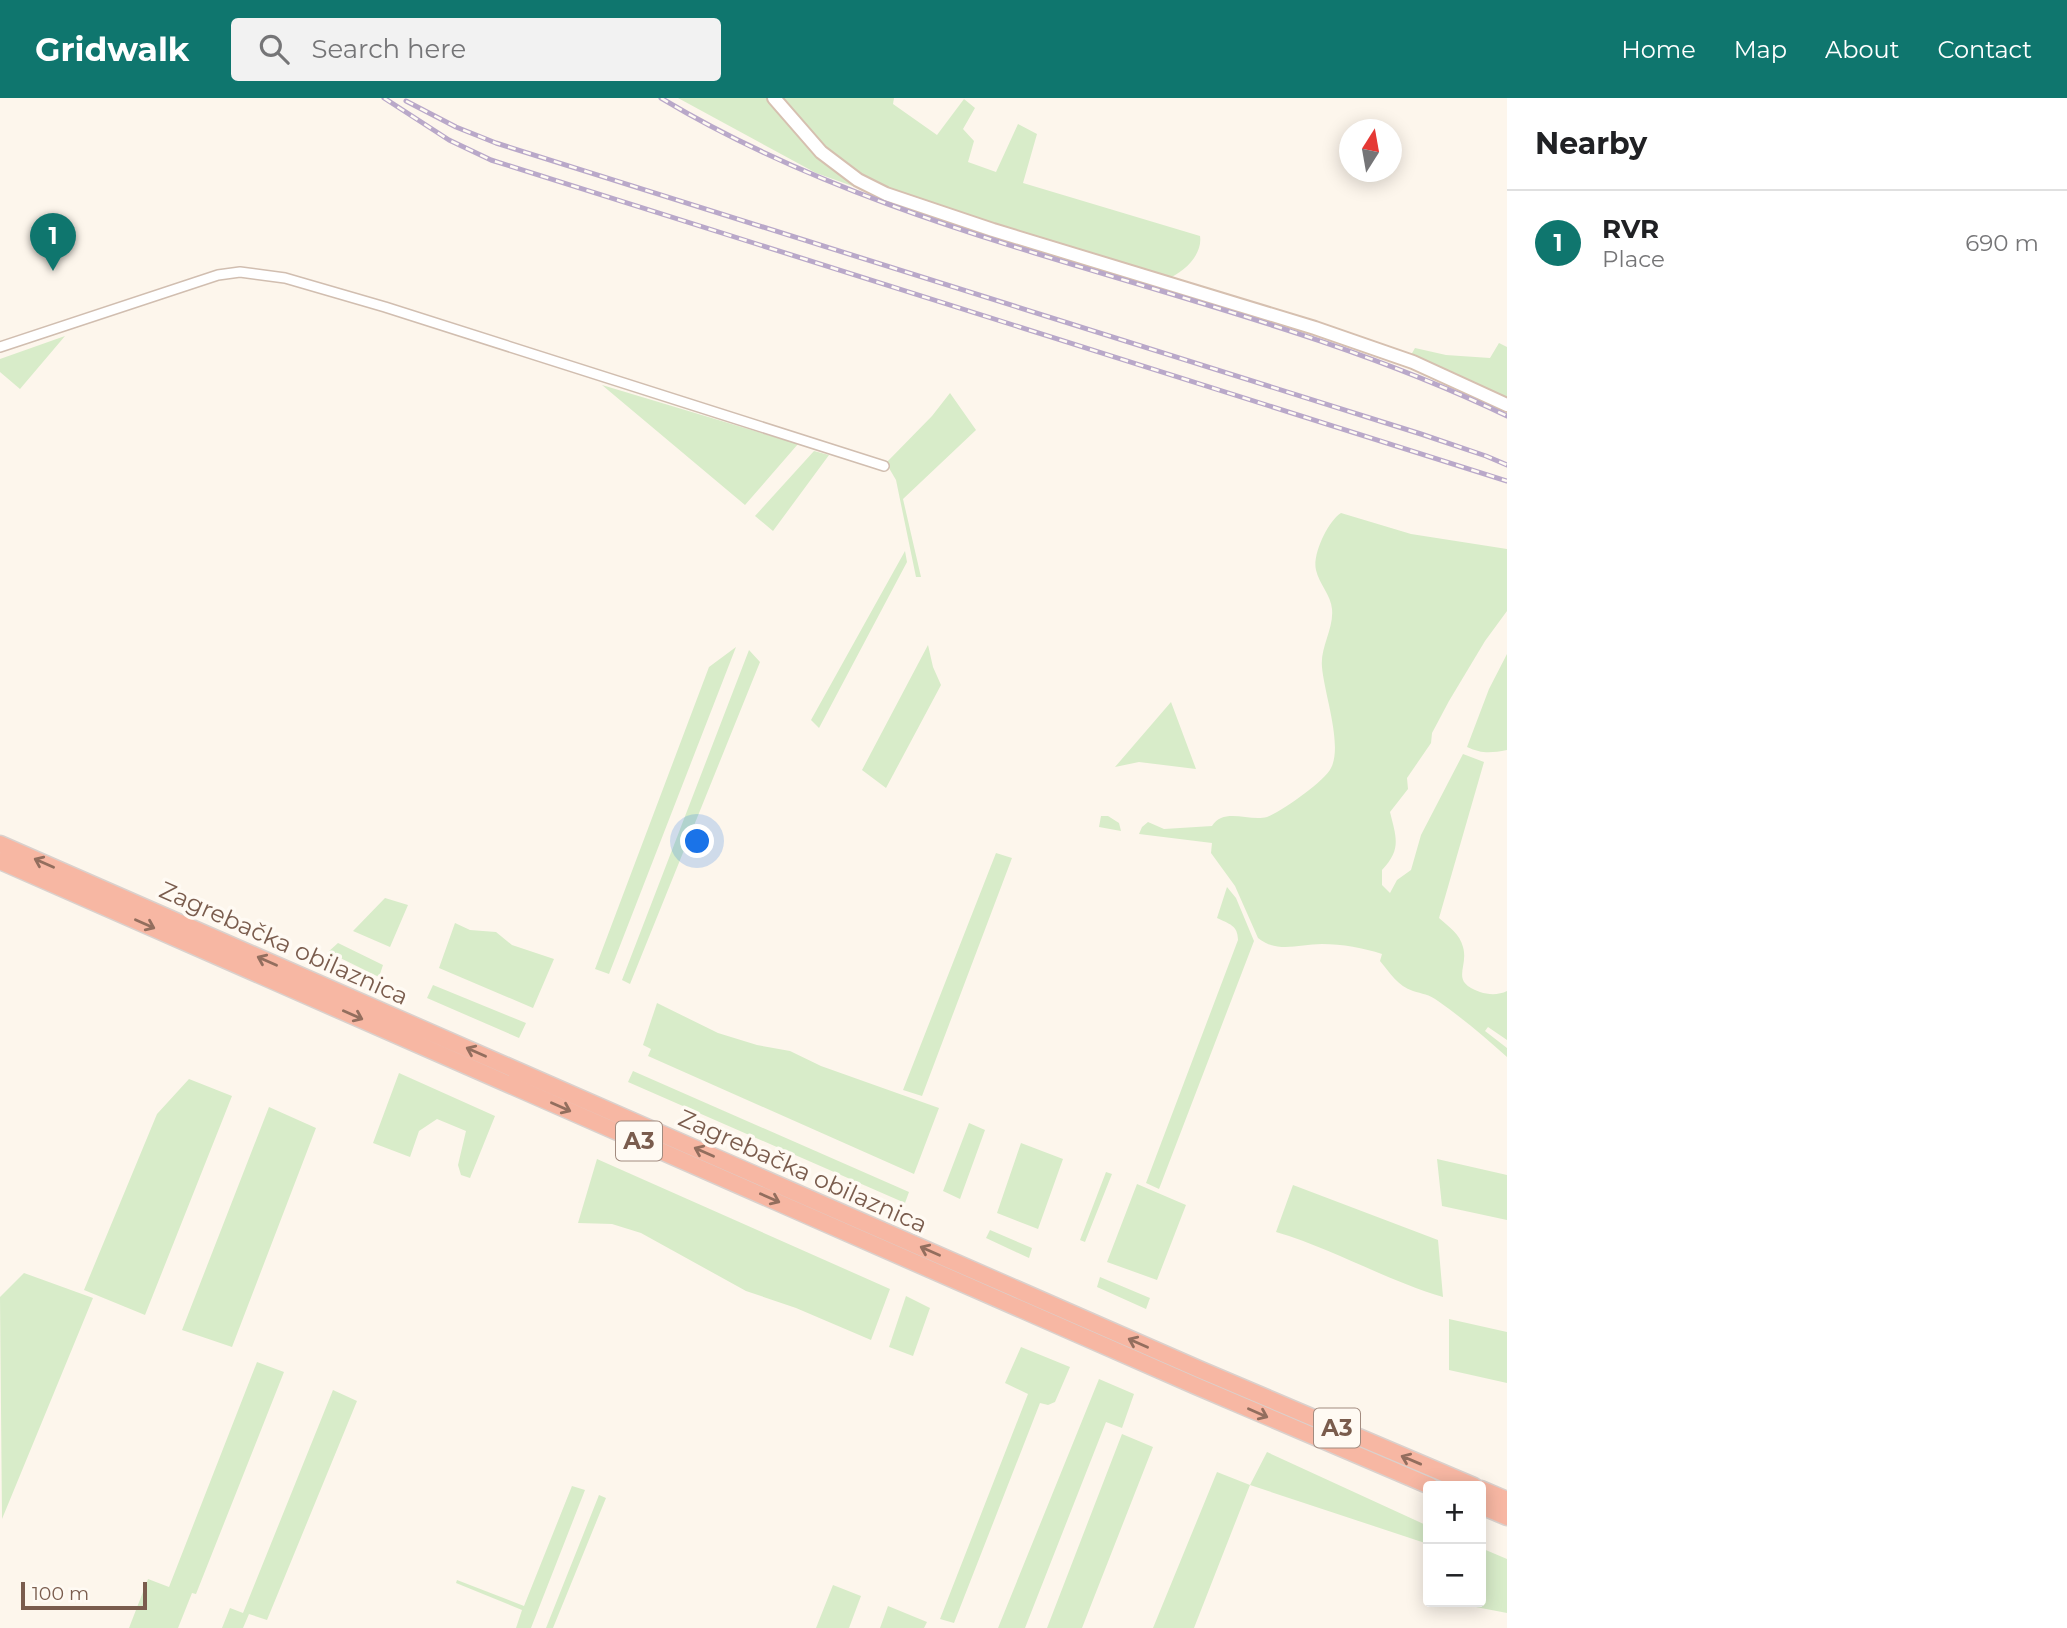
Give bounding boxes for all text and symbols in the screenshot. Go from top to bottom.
search box [231,18,721,81]
text: Gridwalk [35,29,189,69]
icon: search [255,30,293,68]
text: Search here [311,33,466,65]
text: Home [1621,35,1696,64]
text: Map [1734,35,1787,64]
text: About [1825,35,1899,64]
text: Contact [1937,35,2032,64]
north arrow [1339,119,1402,182]
text: Nearby [1535,125,1647,162]
pin: 1 [30,213,76,271]
text: RVR [1602,213,1659,245]
text: 1 [1553,229,1563,257]
text: 690 m [1965,229,2039,257]
text: Place [1602,245,1665,273]
your location [680,824,714,858]
one-way arrow [34,856,55,869]
street label: Zagrebačka obilaznica [155,875,413,1011]
one-way arrow [133,918,155,931]
one-way arrow [257,954,278,967]
one-way arrow [342,1009,363,1022]
one-way arrow [465,1045,487,1058]
one-way arrow [550,1101,572,1114]
street label: Zagrebačka obilaznica [674,1103,932,1239]
road number: A3 [616,1122,662,1160]
one-way arrow [694,1145,716,1158]
one-way arrow [758,1192,780,1205]
one-way arrow [920,1244,941,1257]
one-way arrow [1128,1336,1150,1349]
one-way arrow [1247,1407,1269,1420]
road number: A3 [1314,1408,1360,1448]
one-way arrow [1401,1453,1422,1466]
map controls [1423,1481,1486,1607]
button: + [1423,1481,1486,1544]
button: − [1423,1544,1486,1607]
scale bar [21,1579,147,1611]
text: 100 m [32,1582,89,1605]

